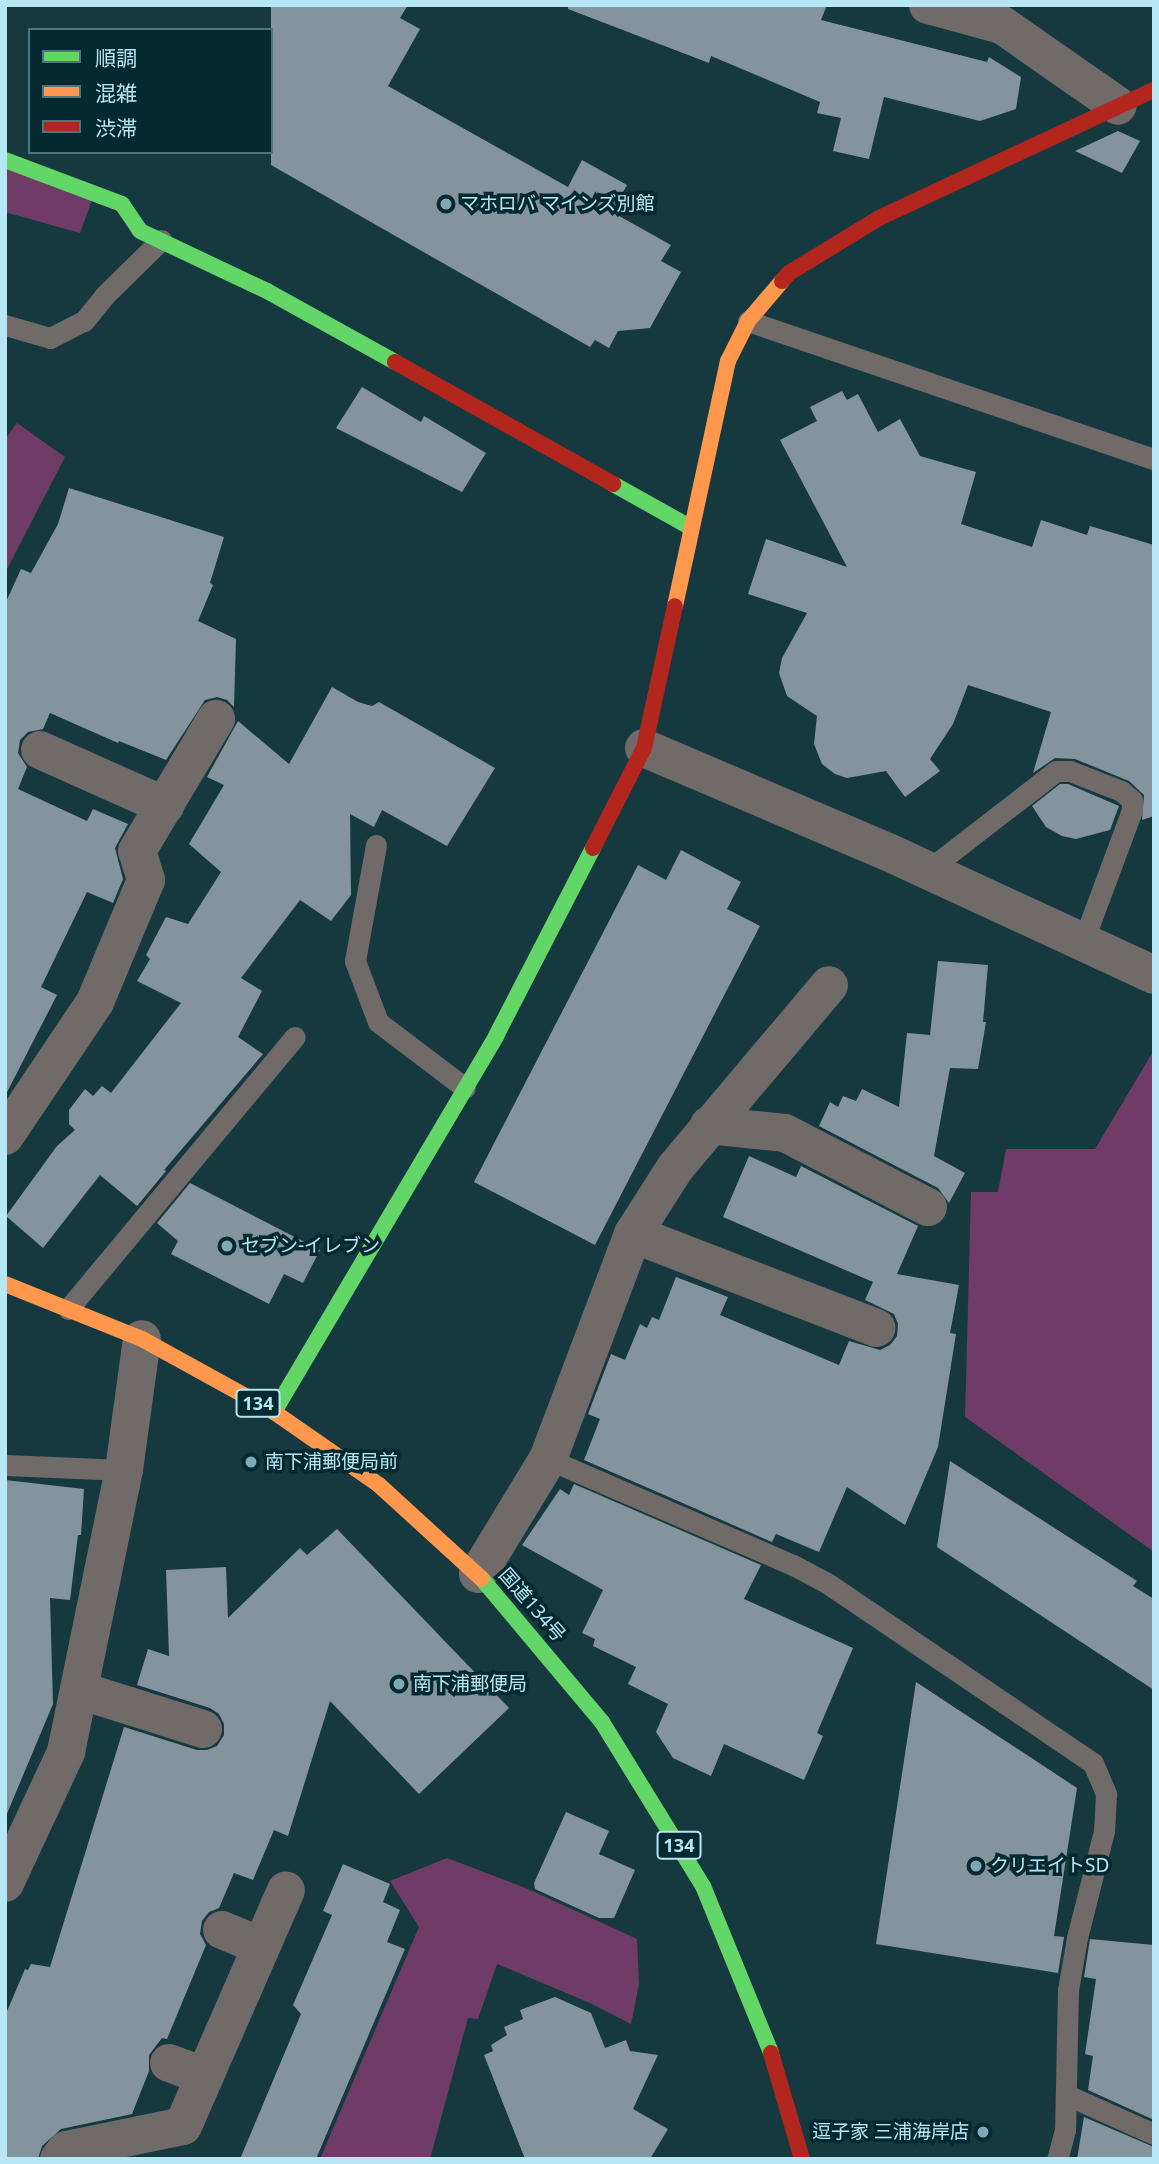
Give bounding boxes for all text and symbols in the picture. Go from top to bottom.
legend [28,28,273,154]
text: 順調 [95,44,137,72]
text: 混雑 [95,79,137,107]
text: 渋滞 [95,114,137,142]
place label: マホロバ マインズ別館 [460,193,655,215]
marker: マホロバ マインズ別館 [438,196,454,212]
place label: セブン-イレブン [241,1235,380,1257]
marker: セブン-イレブン [219,1238,235,1254]
road number: 134 [235,1388,281,1418]
place label: 南下浦郵便局前 [265,1451,398,1473]
marker: 南下浦郵便局前 [243,1454,259,1470]
street label: 国道134号 [494,1564,570,1646]
place label: 南下浦郵便局 [413,1673,527,1695]
marker: 南下浦郵便局 [391,1676,407,1692]
road number: 134 [656,1830,702,1859]
place label: クリエイトSD [990,1855,1109,1877]
marker: クリエイトSD [968,1858,984,1874]
place label: 逗子家 三浦海岸店 [812,2121,969,2143]
marker: 逗子家 三浦海岸店 [975,2124,991,2140]

